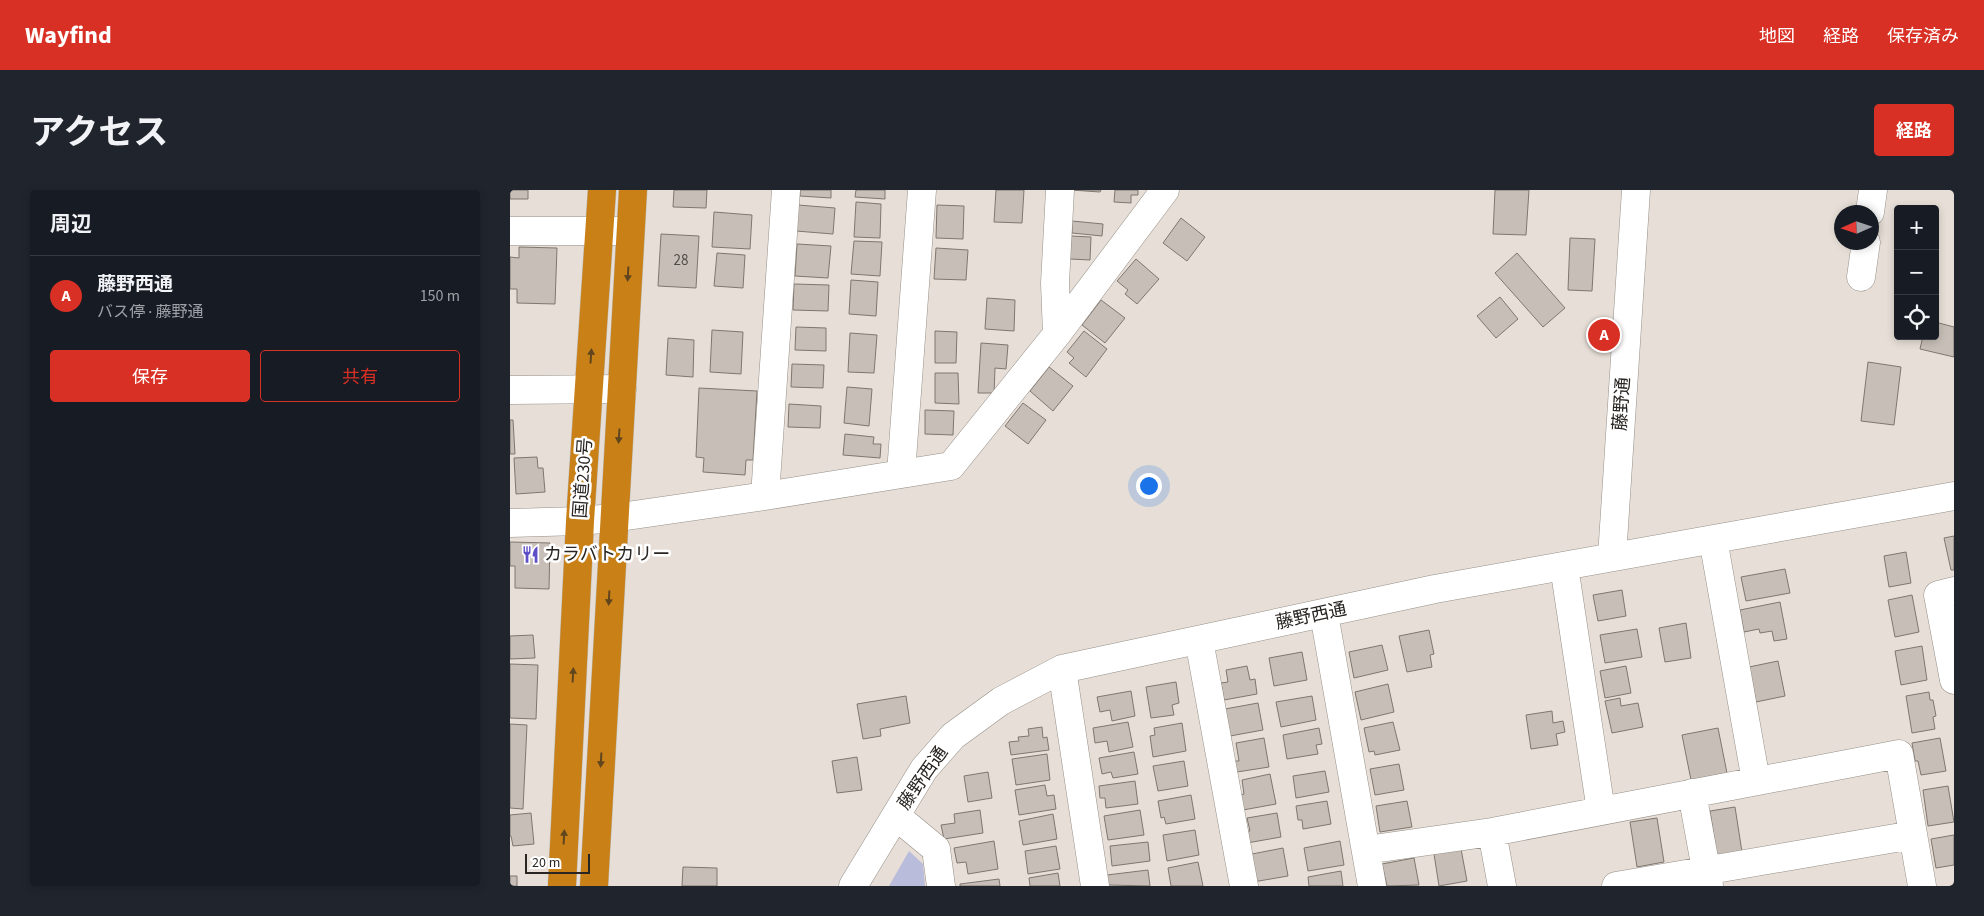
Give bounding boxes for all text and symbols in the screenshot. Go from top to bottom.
text: Wayfind [25,18,112,53]
text: 地図 [1759,24,1795,49]
text: 経路 [1823,24,1859,49]
text: 保存済み [1887,24,1959,49]
button: 経路 [1874,104,1954,156]
text: アクセス [30,108,168,158]
north arrow [1834,205,1879,250]
map controls [1894,205,1939,340]
button: + [1894,205,1939,250]
text: 周辺 [50,209,92,239]
house number: 28 [674,250,688,271]
button: − [1894,250,1939,295]
one-way arrow [624,266,632,282]
text: 藤野西通 [97,271,173,298]
text: A [61,285,71,307]
text: 150 m [420,285,460,307]
button: locate [1894,295,1939,340]
text: バス停 · 藤野通 [97,301,203,323]
pin: A [1588,316,1620,354]
one-way arrow [588,347,596,363]
button: 保存 [50,350,250,402]
button: 共有 [260,350,460,402]
street label: 藤野通 [1608,376,1636,432]
one-way arrow [614,428,622,444]
street label: 国道230号 [568,437,598,519]
your location [1136,473,1162,499]
place label: カラバトカリー [544,542,670,567]
restaurant icon: カラバトカリー [520,544,540,564]
one-way arrow [605,590,613,606]
street label: 藤野西通 [1273,596,1349,636]
one-way arrow [569,667,577,683]
street label: 藤野西通 [892,741,954,815]
one-way arrow [596,753,604,769]
one-way arrow [561,829,569,845]
scale bar [525,851,590,874]
text: 20 m [532,853,560,873]

